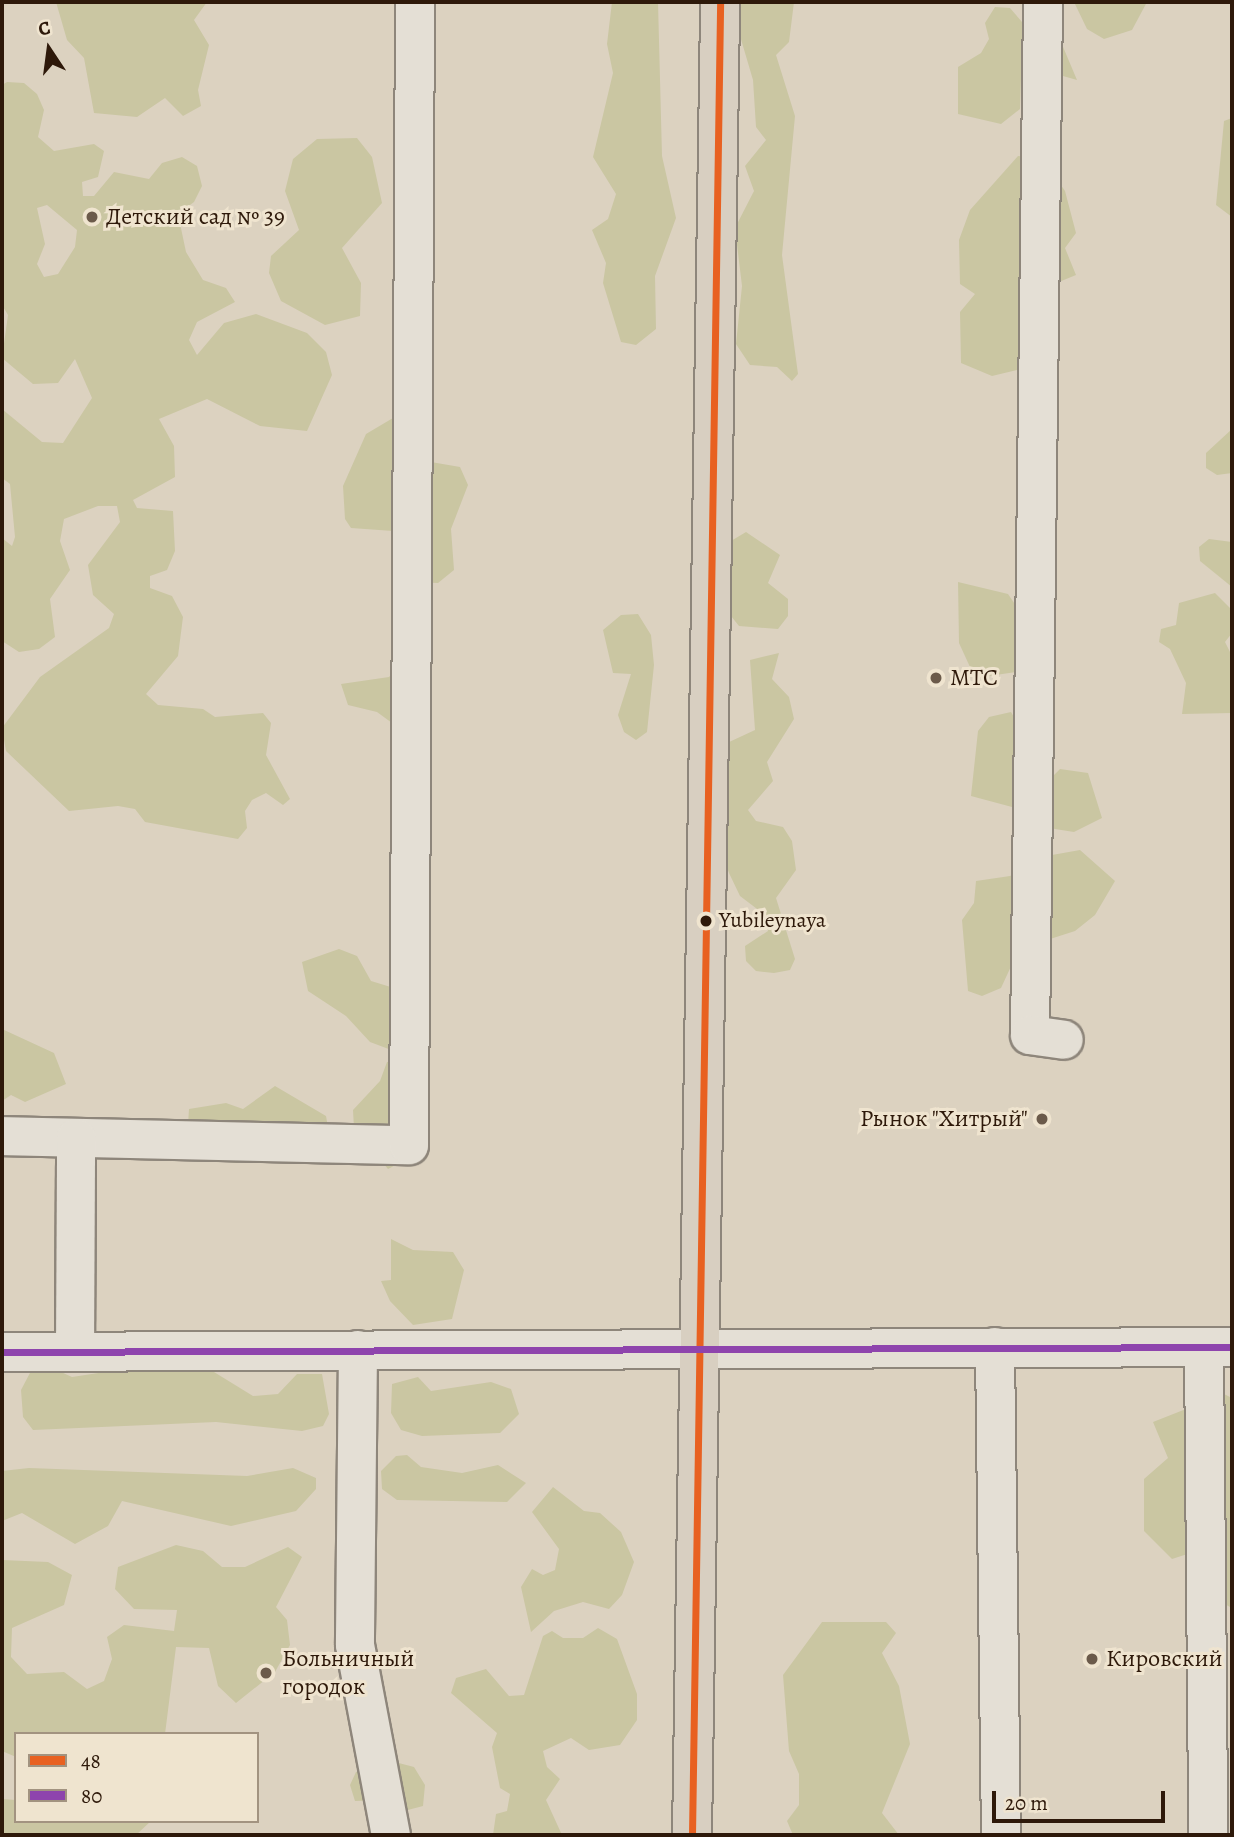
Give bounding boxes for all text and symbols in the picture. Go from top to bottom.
north arrow [14,14,84,84]
text: С [36,15,53,43]
place label: Детский сад № 39 [106,203,285,231]
marker: Детский сад № 39 [84,209,100,225]
place label: МТС [950,664,998,692]
marker: МТС [928,670,944,686]
place label: Yubileynaya [719,908,826,934]
marker: Yubileynaya [699,914,713,928]
place label: Рынок "Хитрый" [859,1105,1028,1133]
marker: Рынок "Хитрый" [1034,1111,1050,1127]
place label: Больничный городок [282,1645,414,1701]
place label: Кировский [1106,1645,1223,1673]
marker: Кировский [1084,1651,1100,1667]
marker: Больничный городок [256,1663,276,1683]
legend [14,1732,259,1823]
text: 48 [81,1747,101,1775]
scale bar [996,1778,1169,1822]
text: 80 [81,1782,102,1810]
text: 20 m [1005,1789,1048,1817]

